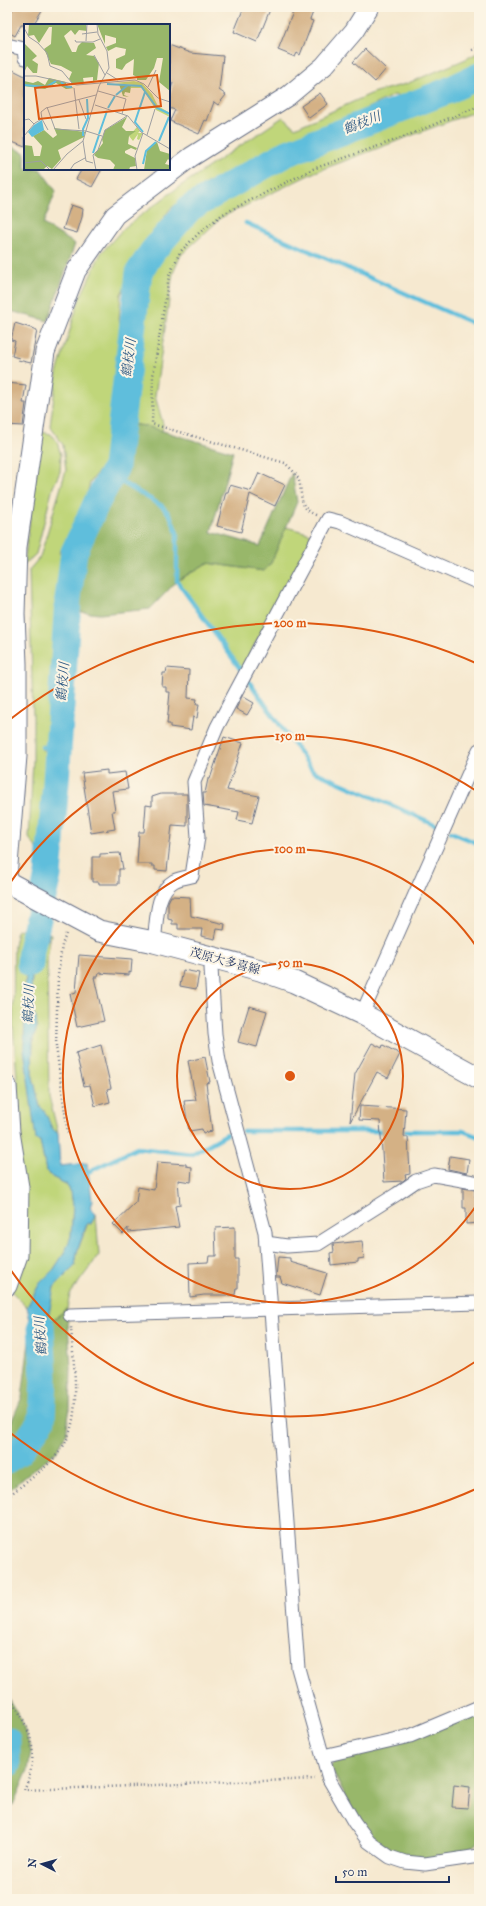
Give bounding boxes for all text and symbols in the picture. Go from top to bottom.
inset map [24,24,170,170]
water label: 鶴枝川 [341,108,385,138]
water label: 鶴枝川 [119,336,140,378]
text: 200 m [274,616,307,630]
water label: 鶴枝川 [53,660,73,702]
text: 150 m [275,729,306,743]
text: 100 m [274,842,307,856]
street label: 茂原大多喜線 [188,945,262,977]
text: 50 m [277,956,304,970]
water label: 鶴枝川 [20,982,38,1024]
centre of rings [283,1069,297,1083]
water label: 鶴枝川 [32,1314,50,1356]
north arrow [22,1844,62,1884]
text: N [26,1857,40,1868]
scale bar [336,1858,449,1884]
text: 50 m [342,1865,367,1879]

